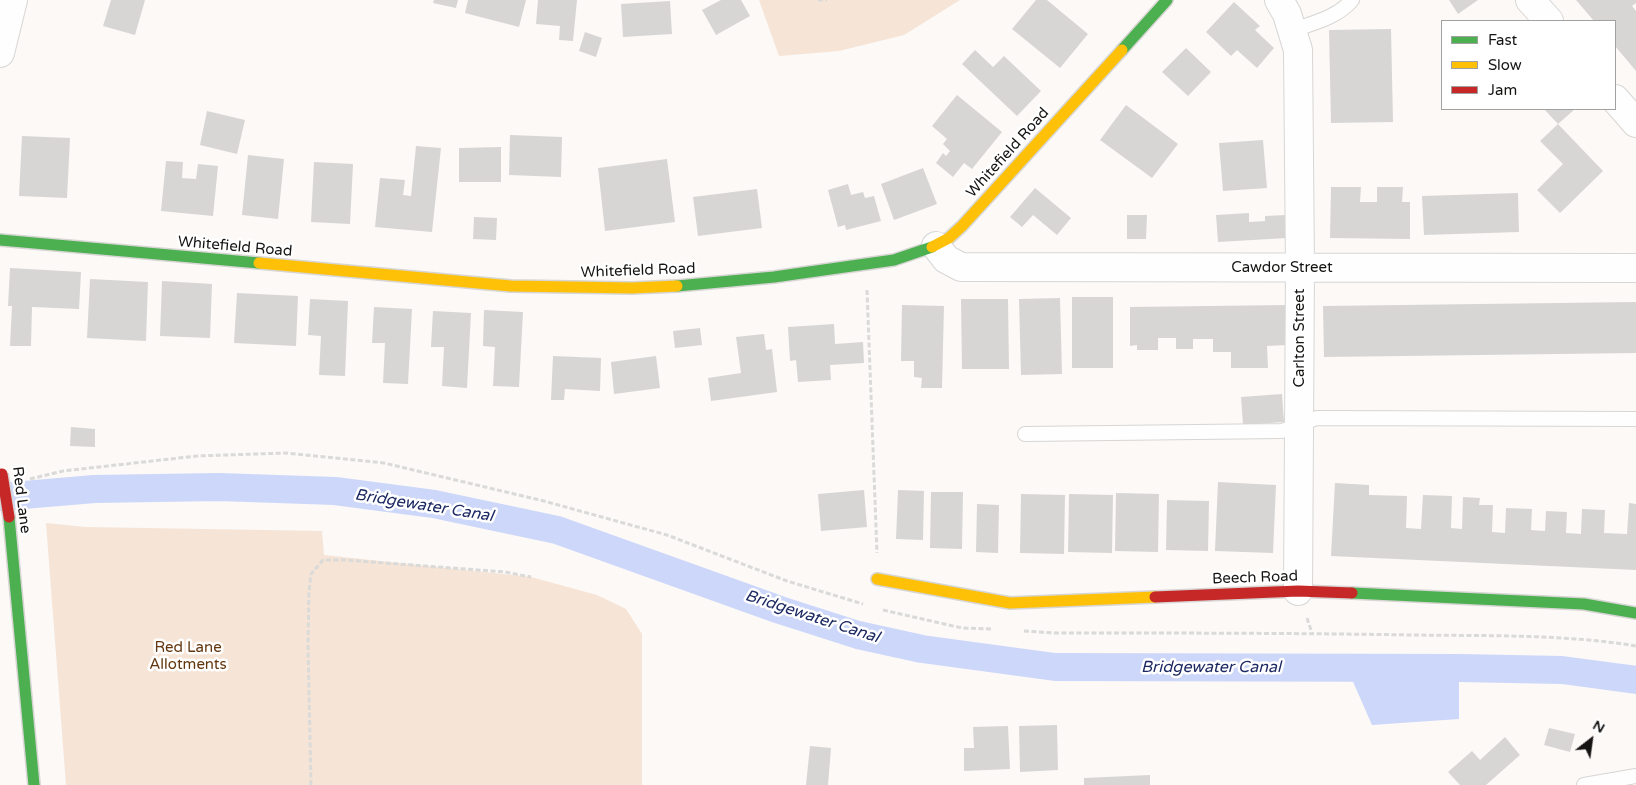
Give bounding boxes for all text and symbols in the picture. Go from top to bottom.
legend [1441,20,1616,110]
text: Fast [1488,31,1517,49]
text: Slow [1488,56,1522,74]
text: Jam [1488,81,1517,99]
street label: Whitefield Road [963,104,1053,202]
street label: Whitefield Road [177,233,293,261]
street label: Cawdor Street [1231,259,1333,277]
street label: Whitefield Road [580,260,696,282]
street label: Carlton Street [1291,289,1309,387]
street label: Red Lane [8,466,34,534]
water label: Bridgewater Canal [353,486,495,526]
street label: Beech Road [1212,568,1298,588]
water label: Bridgewater Canal [743,586,881,648]
park label: Red Lane Allotments [149,639,227,674]
water label: Bridgewater Canal [1141,658,1281,678]
north arrow [1566,715,1616,765]
text: N [1590,716,1608,737]

